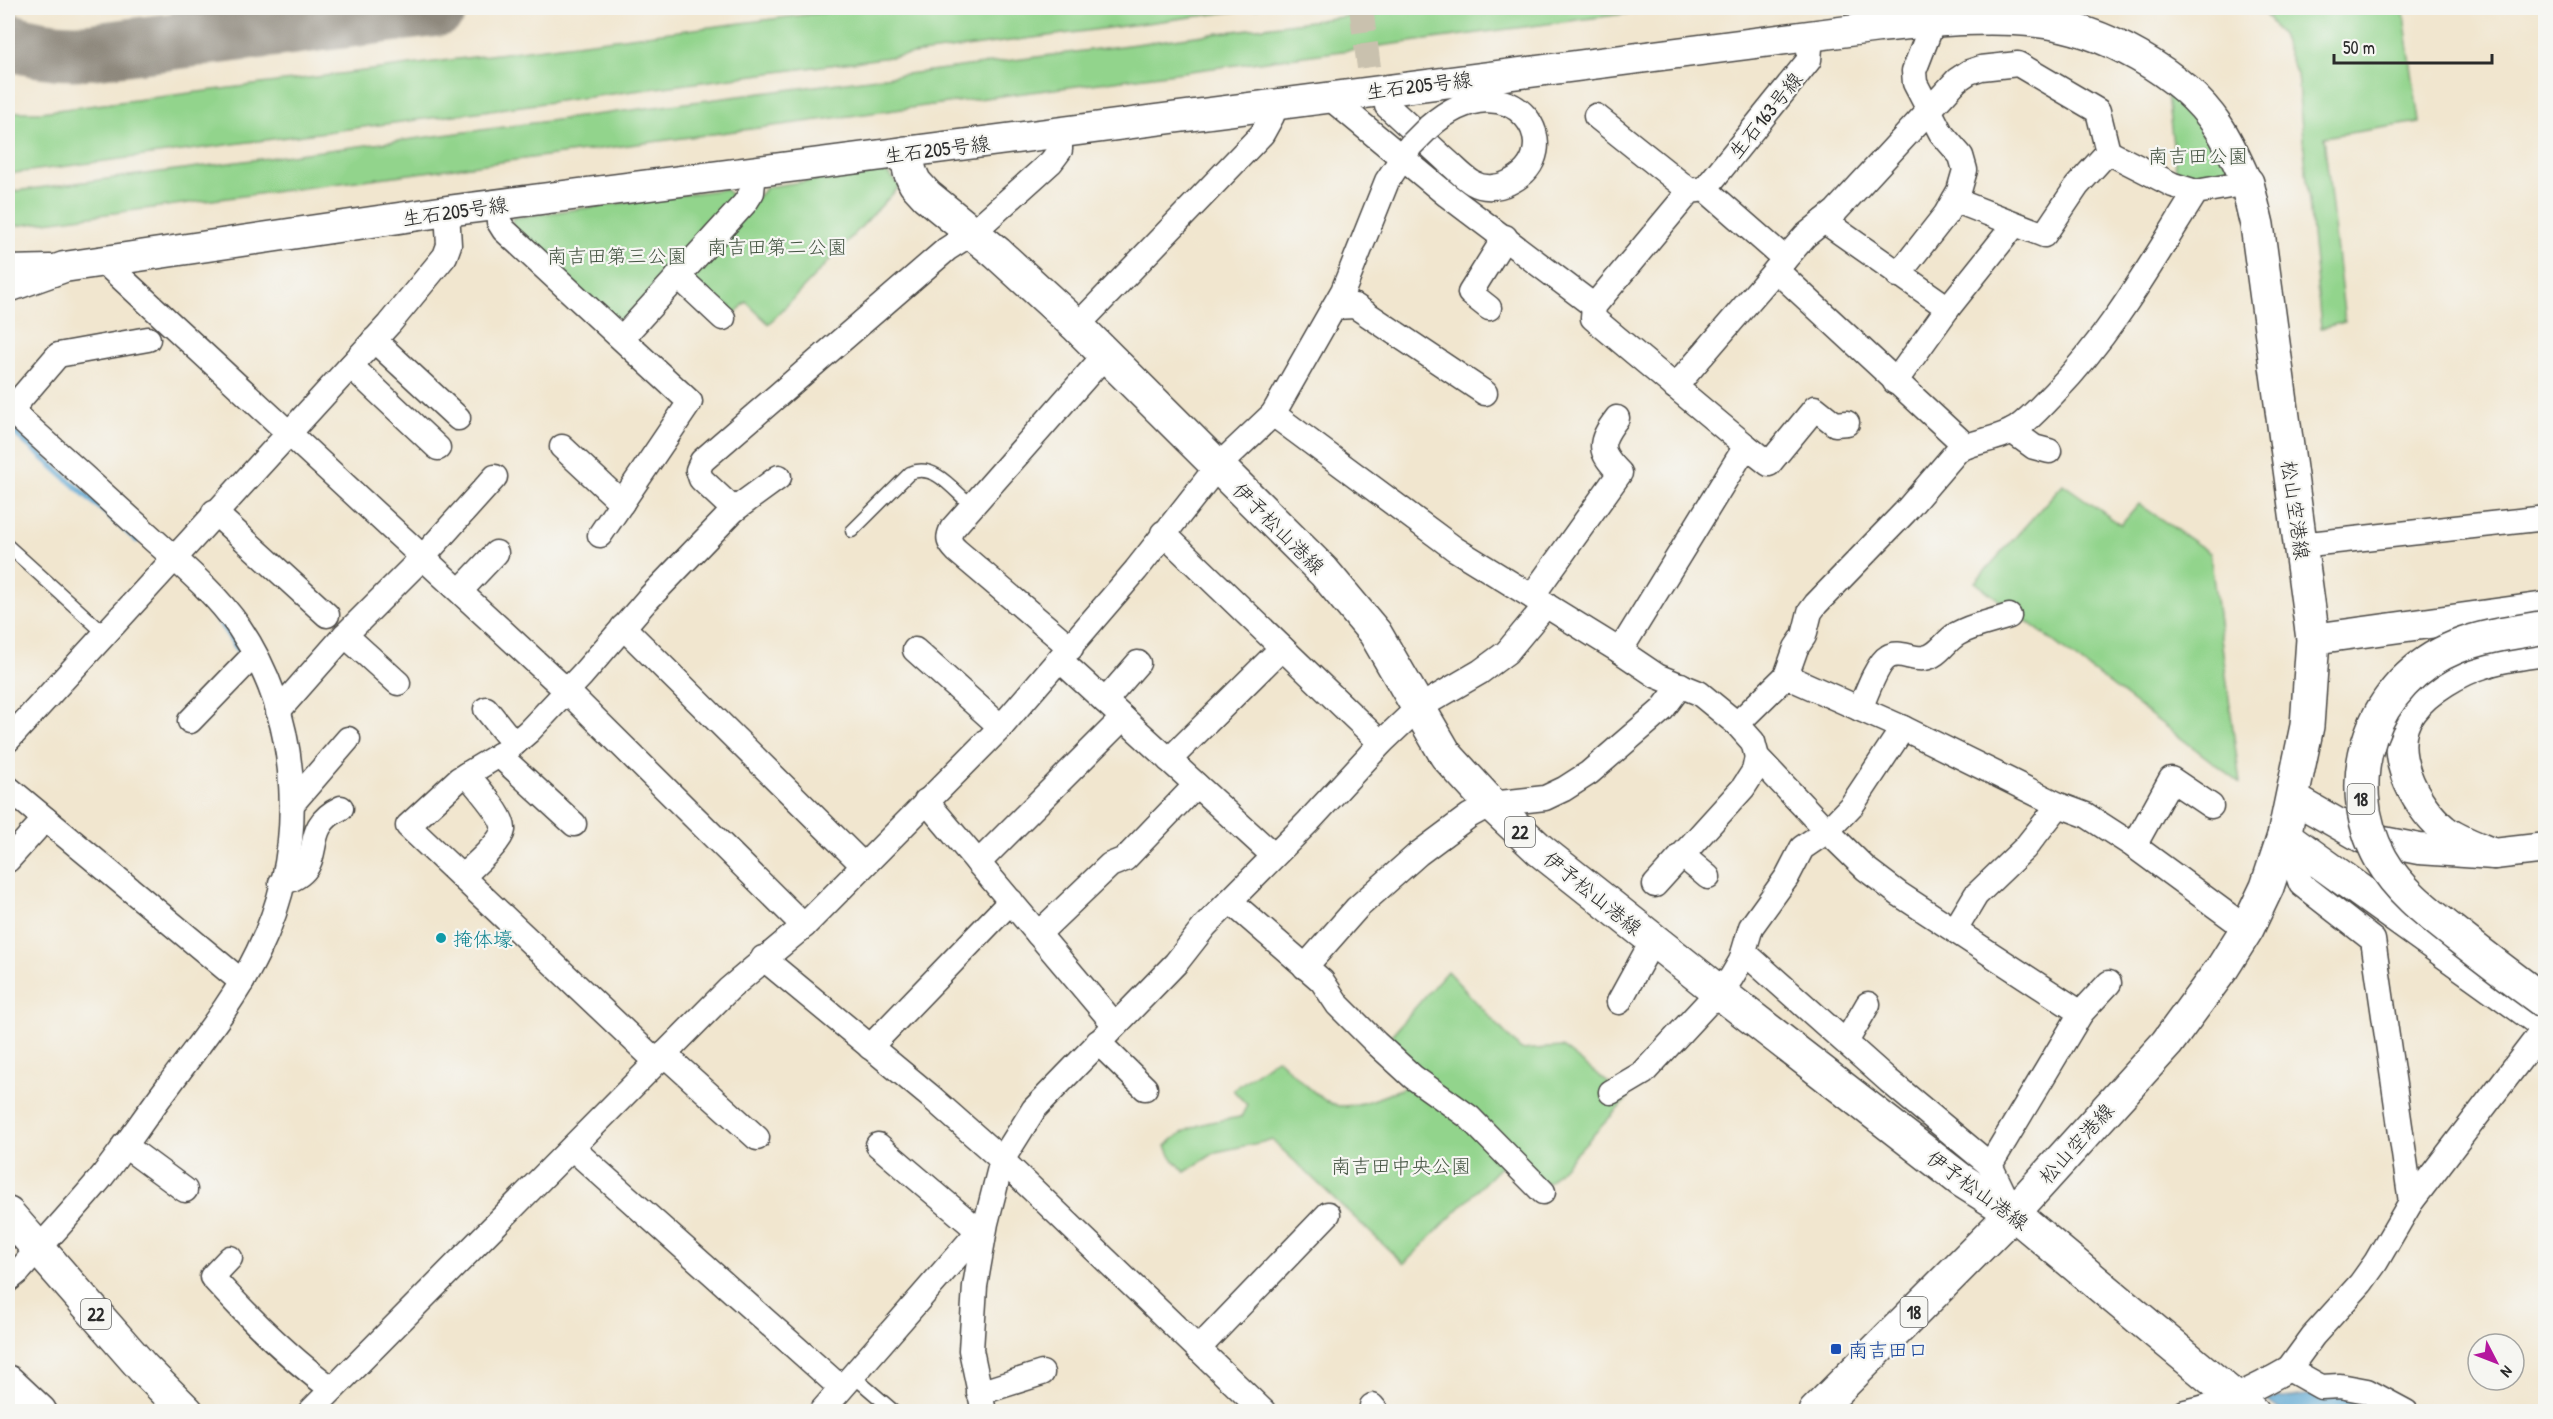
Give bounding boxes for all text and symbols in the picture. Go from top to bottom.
scale bar [2334,27,2492,65]
text: 50 m [2343,35,2375,60]
street label: 生石205号線 [1364,65,1474,105]
street label: 生石163号線 [1722,66,1808,164]
street label: 生石205号線 [882,129,992,169]
park label: 南吉田公園 [2148,142,2248,169]
street label: 生石205号線 [400,190,510,232]
park label: 南吉田第二公園 [707,233,847,260]
park label: 南吉田第三公園 [547,242,687,269]
street label: 松山空港線 [2276,459,2316,561]
street label: 伊予松山港線 [1227,476,1331,580]
road number: 18 [2348,784,2374,814]
road number: 22 [1505,817,1535,847]
street label: 伊予松山港線 [1538,845,1648,941]
place label: 掩体壕 [453,925,513,952]
marker: 掩体壕 [434,931,448,945]
street label: 松山空港線 [2033,1097,2119,1189]
street label: 伊予松山港線 [1922,1144,2034,1236]
park label: 南吉田中央公園 [1331,1152,1471,1179]
road number: 18 [1900,1297,1928,1327]
road number: 22 [81,1299,111,1329]
north arrow [2466,1332,2526,1392]
place label: 南吉田口 [1848,1336,1928,1363]
marker: 南吉田口 [1829,1342,1843,1356]
text: N [2496,1362,2518,1383]

